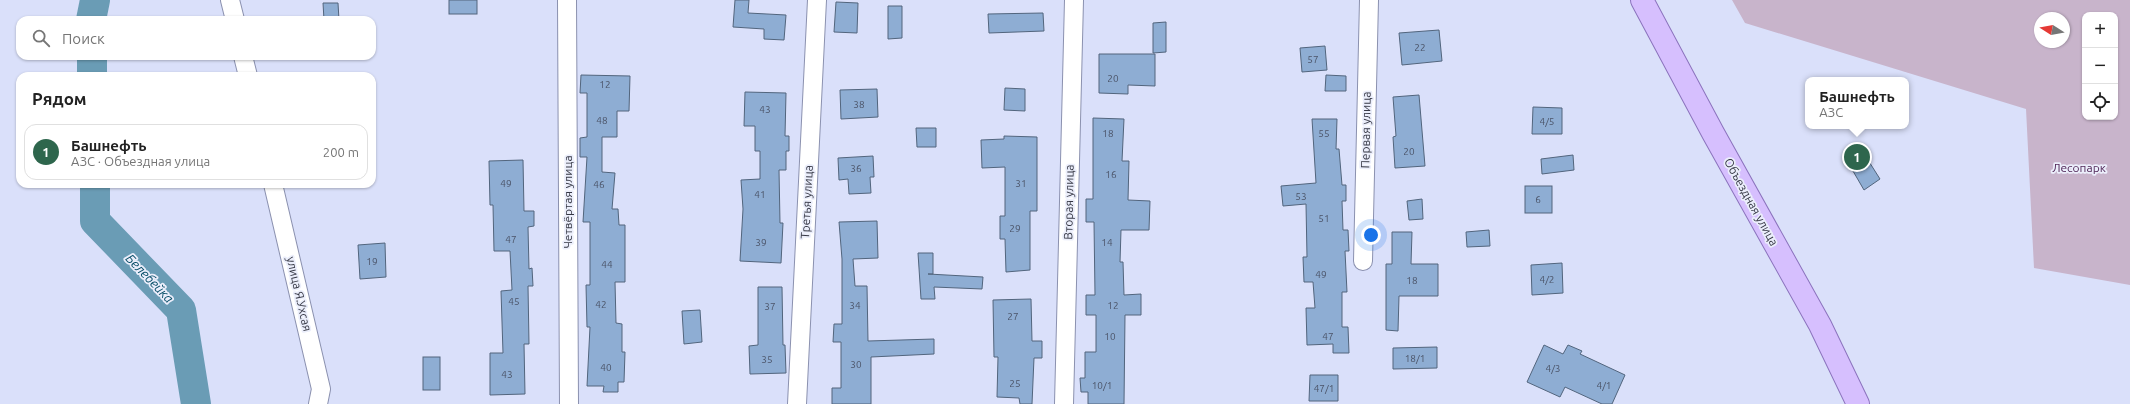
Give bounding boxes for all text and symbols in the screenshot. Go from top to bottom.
north arrow [2034,12,2070,48]
map controls [2082,12,2118,120]
button: + [2082,12,2118,48]
search box [16,16,376,60]
icon: search [30,27,52,49]
text: Поиск [62,30,105,47]
house number: 22 [1414,42,1426,53]
button: − [2082,48,2118,84]
house number: 57 [1307,54,1319,65]
house number: 20 [1107,73,1119,84]
popup [1805,77,1909,129]
house number: 12 [599,79,611,90]
button: locate [2082,84,2118,120]
text: Башнефть [1819,88,1895,105]
text: Рядом [32,89,87,108]
street label: Первая улица [1358,92,1373,168]
house number: 38 [853,99,865,110]
house number: 43 [759,104,771,115]
text: АЗС [1819,105,1843,119]
house number: 48 [596,115,608,126]
house number: 4/5 [1540,116,1554,127]
house number: 18 [1102,128,1114,139]
house number: 55 [1318,128,1330,139]
text: Башнефть [71,137,147,154]
pin: 1 [1844,142,1870,172]
text: 1 [42,145,50,159]
text: 200 m [323,145,359,159]
house number: 20 [1403,146,1415,157]
text: АЗС · Объездная улица [71,154,210,168]
street label: Четвёртая улица [561,155,574,249]
street label: Объездная улица [1722,156,1781,248]
park label: Лесопарк [2052,161,2106,174]
house number: 36 [850,163,862,174]
street label: Вторая улица [1061,164,1076,240]
street label: Третья улица [798,165,815,239]
house number: 16 [1105,169,1117,180]
house number: 49 [500,178,512,189]
house number: 31 [1015,178,1027,189]
house number: 46 [593,179,605,190]
house number: 41 [754,189,766,200]
house number: 53 [1295,191,1307,202]
house number: 6 [1535,194,1541,205]
house number: 51 [1318,213,1330,224]
house number: 29 [1009,223,1021,234]
your location [1361,225,1381,245]
house number: 47 [505,234,517,245]
house number: 39 [755,237,767,248]
house number: 14 [1101,237,1113,248]
water label: Белебейка [123,251,177,305]
street label: улица Я.Ухсая [285,255,314,332]
house number: 19 [366,256,378,267]
house number: 44 [601,259,613,270]
house number: 49 [1315,269,1327,280]
house number: 4/2 [1540,274,1554,285]
house number: 18 [1406,275,1418,286]
house number: 45 [508,296,520,307]
house number: 42 [595,299,607,310]
house number: 34 [849,300,861,311]
house number: 12 [1107,300,1119,311]
house number: 37 [764,301,776,312]
house number: 27 [1007,311,1019,322]
house number: 10 [1104,331,1116,342]
house number: 47 [1322,331,1334,342]
house number: 18/1 [1405,353,1425,364]
house number: 35 [761,354,773,365]
house number: 30 [850,359,862,370]
house number: 40 [600,362,612,373]
house number: 4/3 [1546,363,1560,374]
house number: 43 [501,369,513,380]
house number: 25 [1009,378,1021,389]
house number: 10/1 [1092,380,1112,391]
house number: 4/1 [1597,380,1611,391]
house number: 47/1 [1314,383,1334,394]

